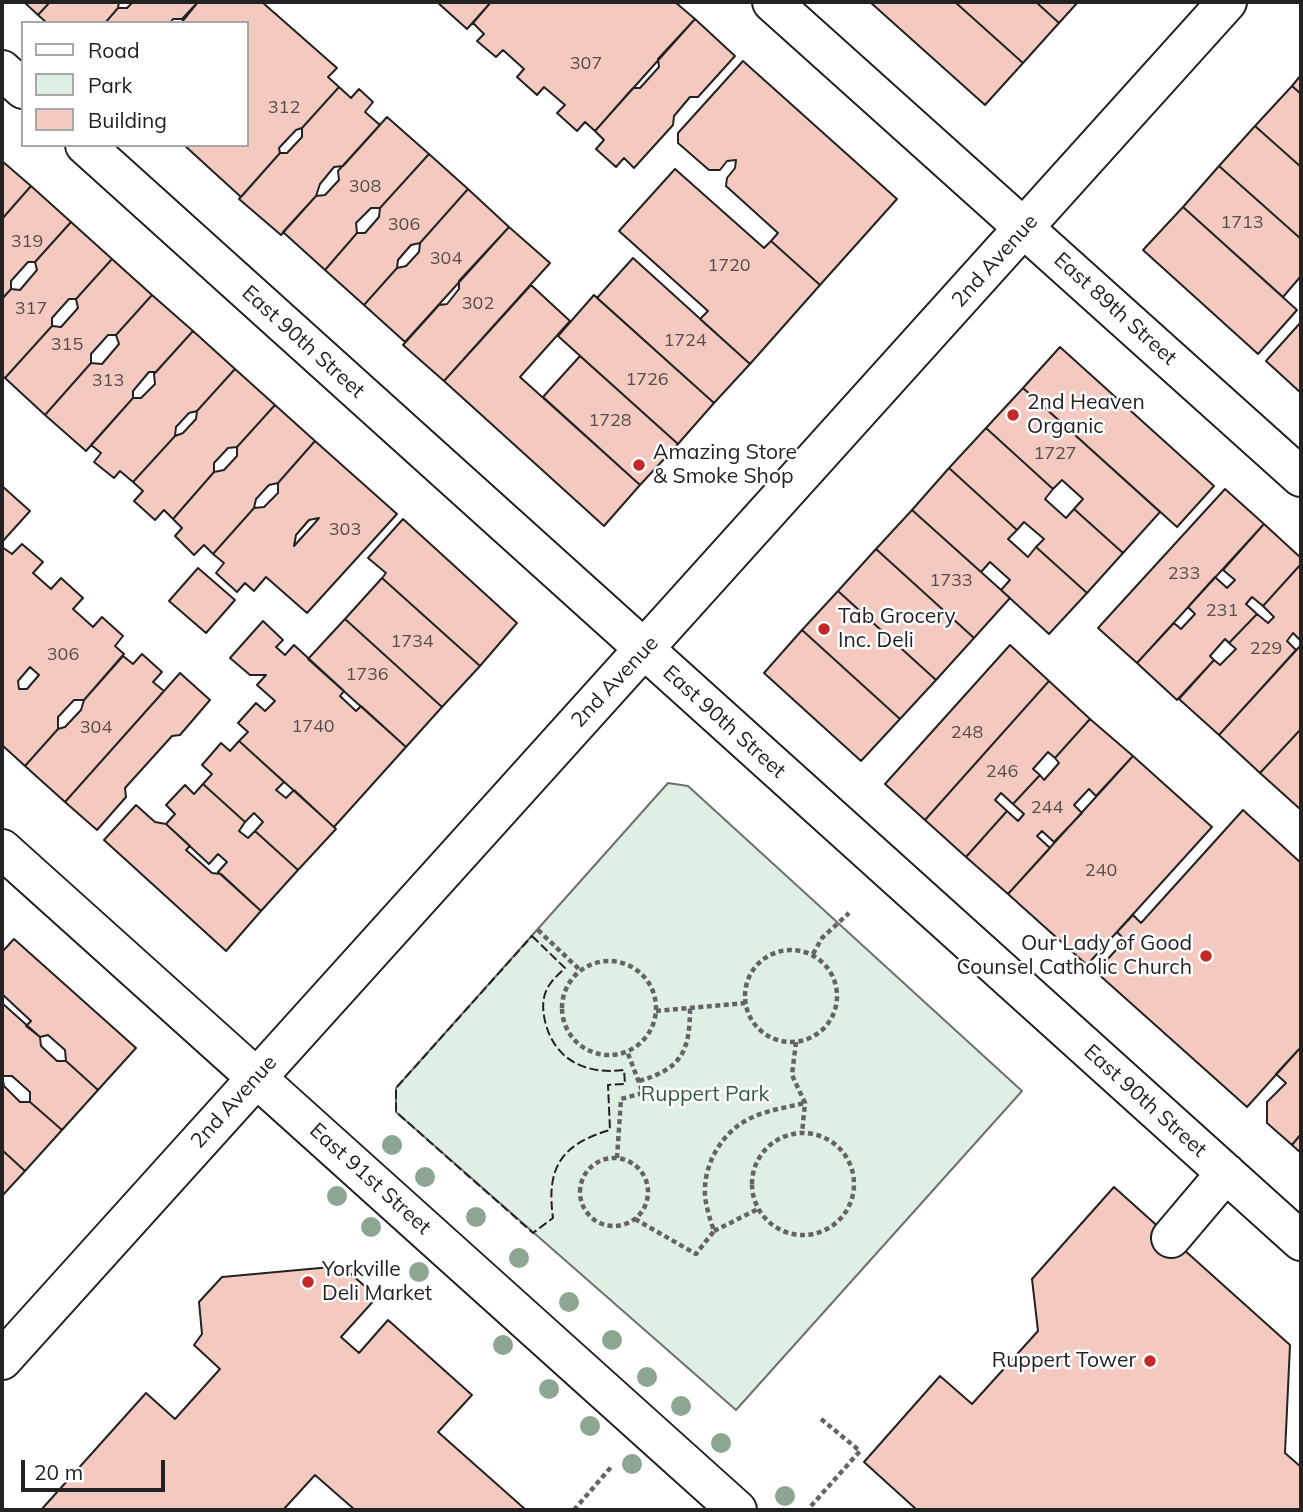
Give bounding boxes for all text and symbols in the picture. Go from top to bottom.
legend [21,21,248,147]
text: Road [88,37,139,63]
house number: 307 [570,53,602,75]
text: Park [88,72,132,98]
house number: 312 [268,97,300,119]
text: Building [88,107,167,133]
house number: 308 [349,176,381,198]
street label: 2nd Avenue [947,209,1043,313]
house number: 1713 [1220,212,1264,234]
house number: 306 [388,214,420,236]
house number: 319 [11,231,43,253]
street label: East 89th Street [1048,247,1182,371]
house number: 304 [430,248,462,270]
house number: 1720 [707,255,751,277]
street label: East 90th Street [236,280,370,404]
house number: 302 [462,293,494,315]
house number: 317 [15,298,47,320]
house number: 1724 [663,330,707,352]
house number: 315 [51,334,83,356]
house number: 1726 [625,369,669,391]
house number: 313 [92,370,124,392]
place label: 2nd Heaven Organic [1027,390,1145,440]
marker: 2nd Heaven Organic [1005,407,1021,423]
house number: 1728 [588,410,632,432]
place label: Amazing Store & Smoke Shop [653,440,797,490]
house number: 1727 [1033,443,1077,465]
marker: Amazing Store & Smoke Shop [631,457,647,473]
house number: 303 [329,519,361,541]
house number: 233 [1168,563,1200,585]
house number: 1733 [929,570,973,592]
house number: 231 [1206,600,1238,622]
place label: Tab Grocery Inc. Deli [838,604,956,654]
marker: Tab Grocery Inc. Deli [816,621,832,637]
house number: 1734 [390,631,434,653]
street label: 2nd Avenue [566,631,664,733]
house number: 229 [1250,638,1282,660]
house number: 306 [47,644,79,666]
street label: East 90th Street [657,660,791,784]
house number: 1736 [345,664,389,686]
house number: 1740 [291,716,335,738]
house number: 304 [80,717,112,739]
house number: 248 [951,722,983,744]
house number: 246 [986,761,1018,783]
house number: 244 [1031,797,1063,819]
house number: 240 [1085,860,1117,882]
place label: Our Lady of Good Counsel Catholic Church [957,931,1192,981]
marker: Our Lady of Good Counsel Catholic Church [1198,948,1214,964]
street label: East 90th Street [1078,1039,1212,1163]
street label: 2nd Avenue [186,1050,282,1154]
park label: Ruppert Park [641,1082,769,1108]
street label: East 91st Street [304,1118,436,1240]
place label: Yorkville Deli Market [322,1257,432,1307]
marker: Yorkville Deli Market [300,1274,316,1290]
place label: Ruppert Tower [992,1348,1136,1374]
marker: Ruppert Tower [1142,1353,1158,1369]
scale bar [24,1446,168,1490]
text: 20 m [34,1459,83,1485]

